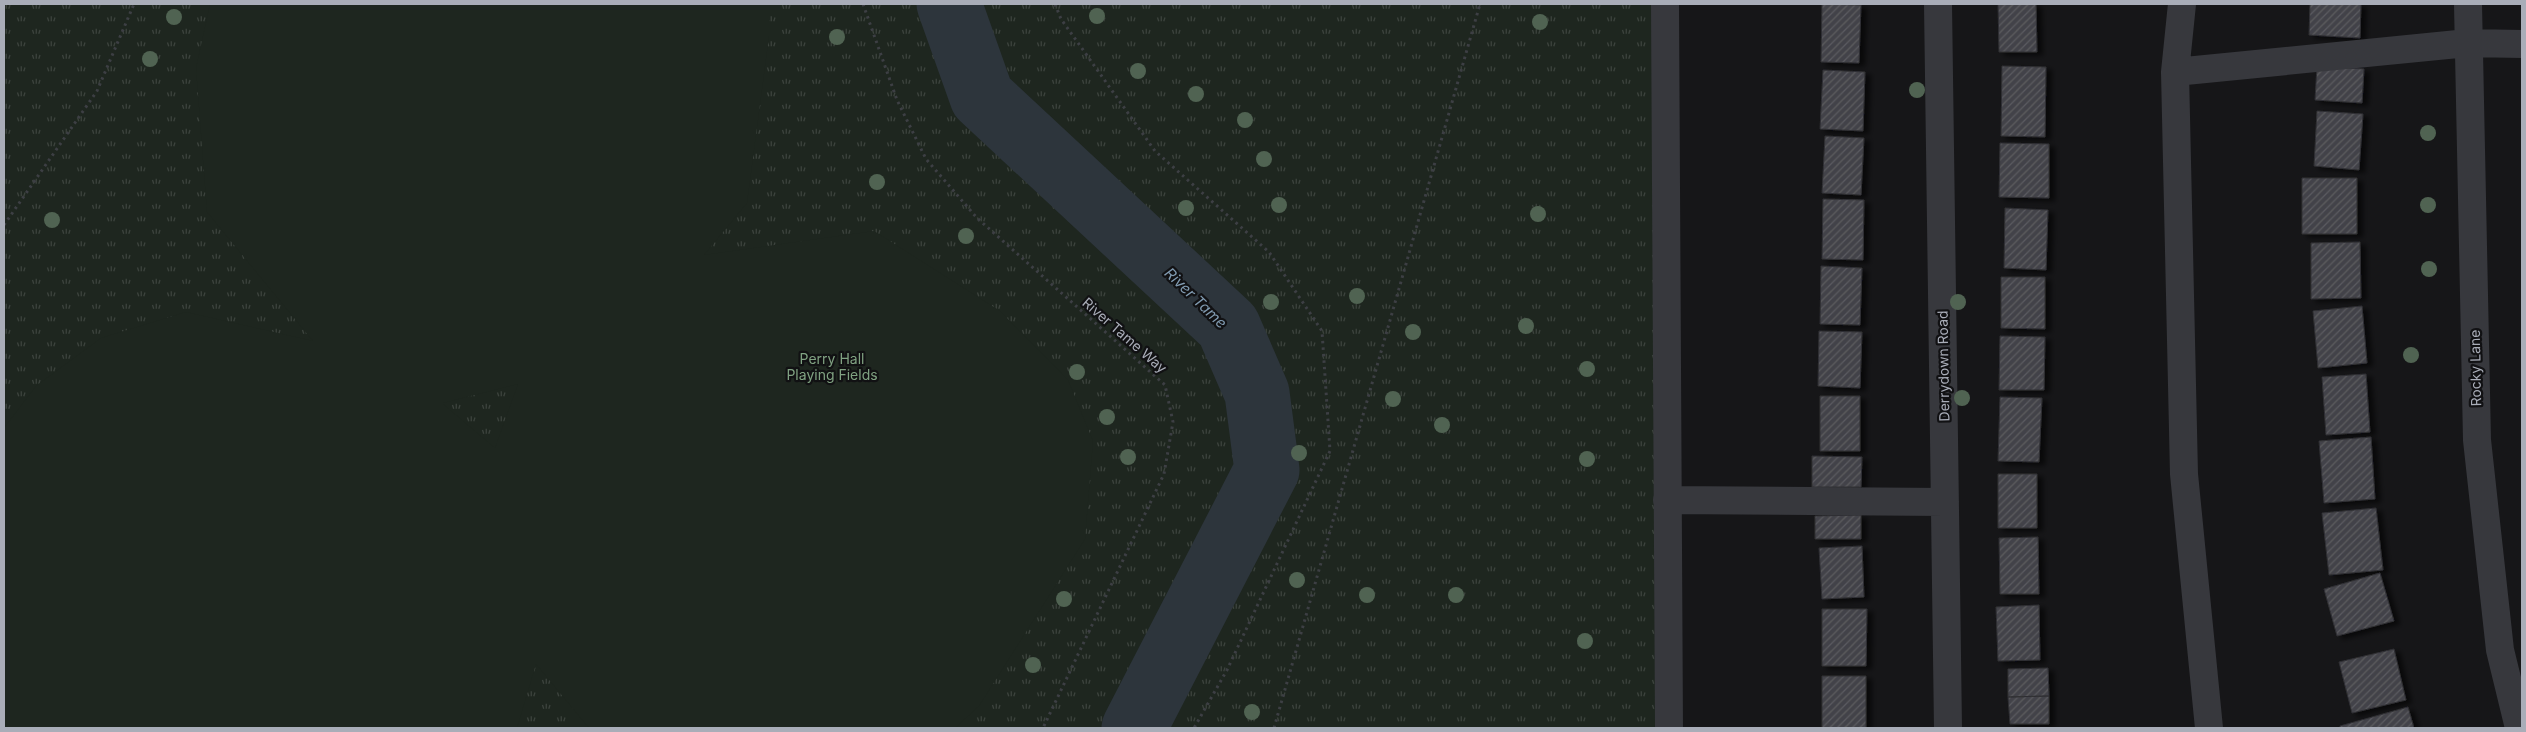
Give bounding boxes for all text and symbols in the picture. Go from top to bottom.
water label: River Tame [1161,264,1231,332]
street label: River Tame Way [1079,294,1171,376]
street label: Derrydown Road [1934,310,1952,422]
street label: Rocky Lane [2466,329,2484,407]
park label: Perry Hall Playing Fields [786,350,878,383]

